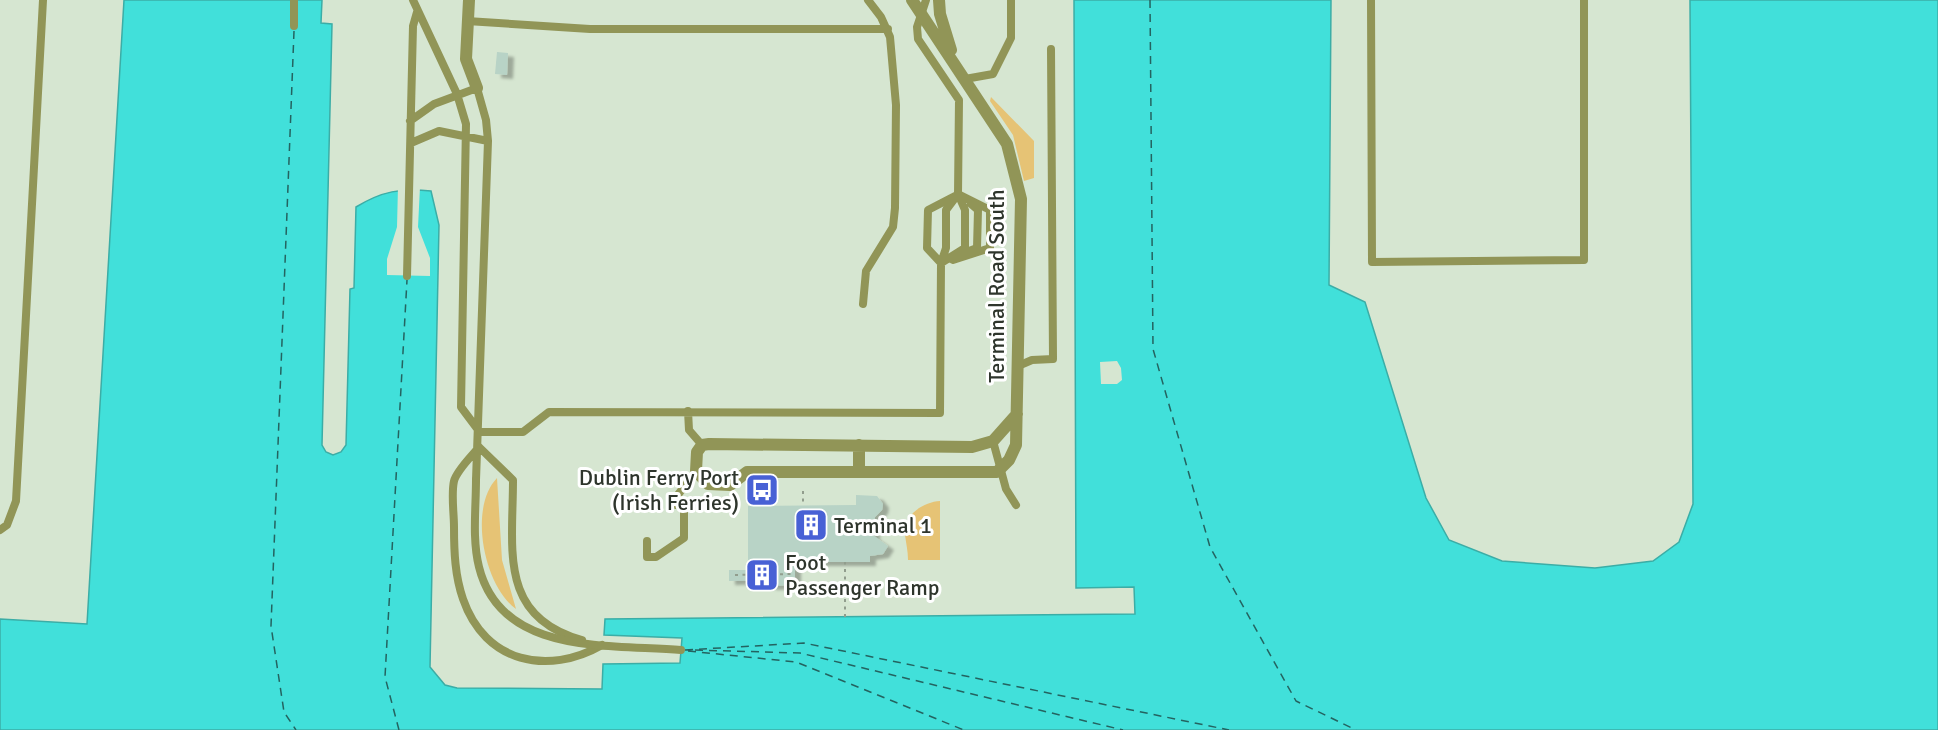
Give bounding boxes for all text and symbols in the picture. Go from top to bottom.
street label: Terminal Road South [983,189,1010,383]
place label: Dublin Ferry Port (Irish Ferries) [579,464,739,516]
bus stop icon: Dublin Ferry Port (Irish Ferries) [744,472,780,508]
building icon: Terminal 1 [793,507,829,543]
place label: Terminal 1 [834,512,932,539]
place label: Foot Passenger Ramp [785,549,939,601]
building icon: Foot Passenger Ramp [744,557,780,593]

